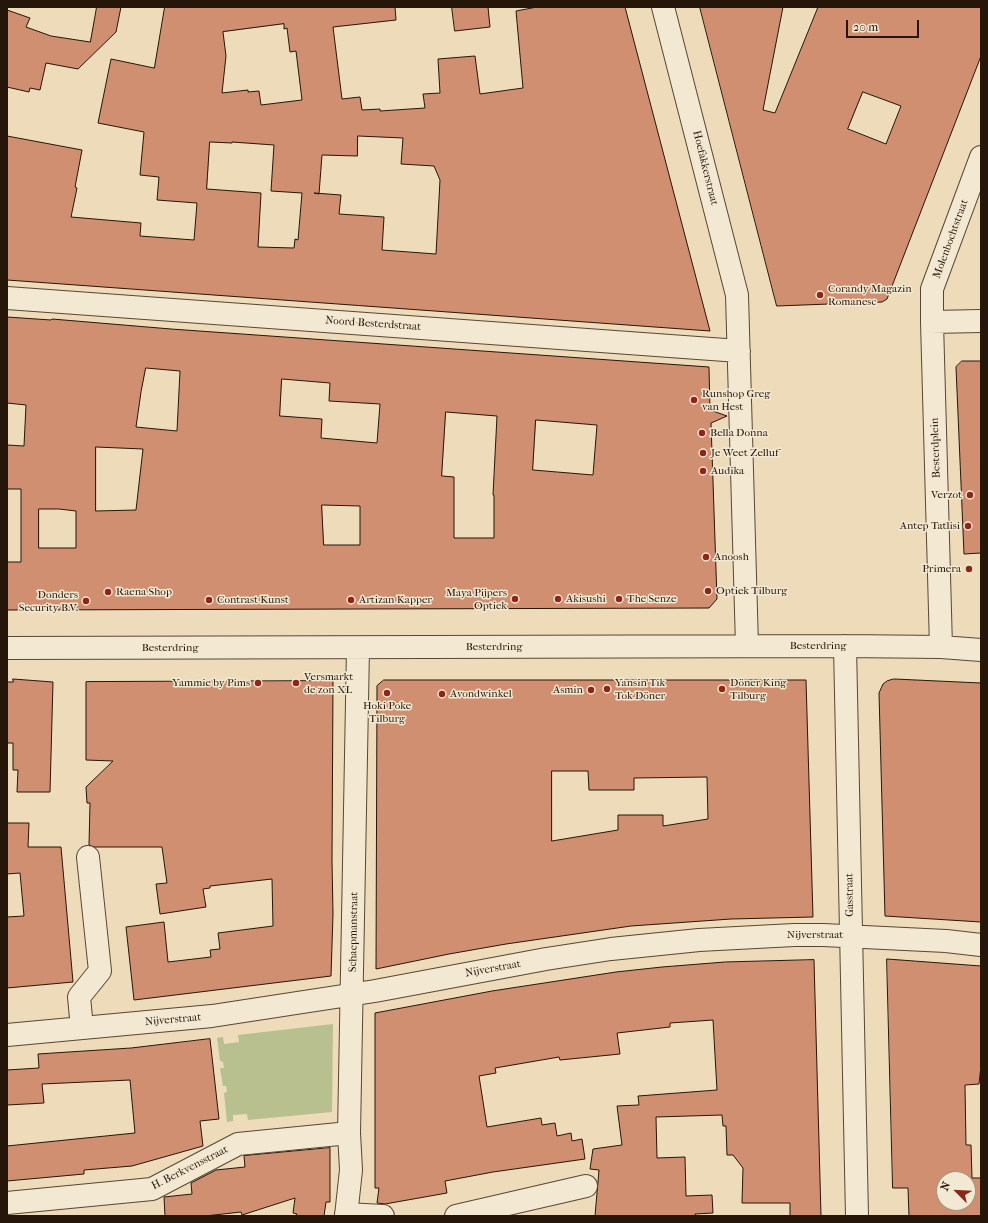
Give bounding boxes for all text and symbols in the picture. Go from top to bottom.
scale bar [848,12,921,38]
text: 20 m [853,20,878,34]
street label: Hoefakkerstraat [689,129,721,207]
street label: Molenbochtstraat [931,198,971,280]
place label: Corandy Magazin Romanesc [828,282,912,308]
marker: Corandy Magazin Romanesc [815,290,825,300]
street label: Noord-Besterdstraat [325,314,421,334]
place label: Runshop Greg van Hest [702,387,770,413]
marker: Runshop Greg van Hest [689,395,699,405]
street label: Besterdplein [928,418,944,478]
place label: Bella Donna [710,426,768,440]
marker: Bella Donna [697,428,707,438]
place label: Je Weet Zelluf [711,446,779,460]
marker: Je Weet Zelluf [698,448,708,458]
place label: Audika [711,464,744,478]
marker: Audika [698,466,708,476]
place label: Verzot [931,488,962,502]
marker: Verzot [965,490,975,500]
place label: Antep Tatlisi [900,519,960,533]
marker: Antep Tatlisi [963,521,973,531]
place label: Anoosh [714,550,749,564]
marker: Anoosh [701,552,711,562]
place label: Primera [922,562,961,576]
marker: Primera [964,564,974,574]
place label: Optiek Tilburg [716,584,787,598]
place label: Raena Shop [116,585,172,599]
place label: Maya Pijpers Optiek [446,586,507,612]
marker: Optiek Tilburg [703,586,713,596]
marker: Raena Shop [103,587,113,597]
place label: Donders Security B.V. [19,588,78,614]
place label: Akisushi [566,592,606,606]
place label: The Senze [627,592,676,606]
place label: Contrast Kunst [217,593,289,607]
place label: Artizan Kapper [359,593,432,607]
marker: Maya Pijpers Optiek [510,594,520,604]
marker: Akisushi [553,594,563,604]
marker: The Senze [614,594,624,604]
marker: Contrast Kunst [204,595,214,605]
marker: Artizan Kapper [346,595,356,605]
marker: Donders Security B.V. [81,596,91,606]
street label: Besterdring [790,639,846,653]
street label: Besterdring [466,640,522,654]
street label: Besterdring [142,641,198,655]
place label: Versmarkt de zon XL [304,670,353,696]
place label: Yammie by Pims [172,676,250,690]
place label: Yansin Tik Tok Döner [615,676,665,702]
place label: Döner King Tilburg [730,676,786,702]
marker: Yammie by Pims [253,678,263,688]
marker: Versmarkt de zon XL [291,678,301,688]
place label: Asmin [553,683,583,697]
marker: Yansin Tik Tok Döner [602,684,612,694]
marker: Döner King Tilburg [717,684,727,694]
marker: Asmin [586,685,596,695]
place label: Avondwinkel [450,687,512,701]
marker: Hoki Poke Tilburg [382,688,392,698]
marker: Avondwinkel [437,689,447,699]
place label: Hoki Poke Tilburg [363,699,411,725]
street label: Gasstraat [843,873,857,917]
street label: Schaepmanstraat [347,892,361,972]
street label: Nijverstraat [787,928,843,942]
street label: Nijverstraat [464,958,522,980]
street label: Nijverstraat [144,1011,202,1029]
street label: H. Berkvensstraat [150,1143,230,1193]
north arrow [936,1171,976,1211]
text: N [938,1180,953,1193]

